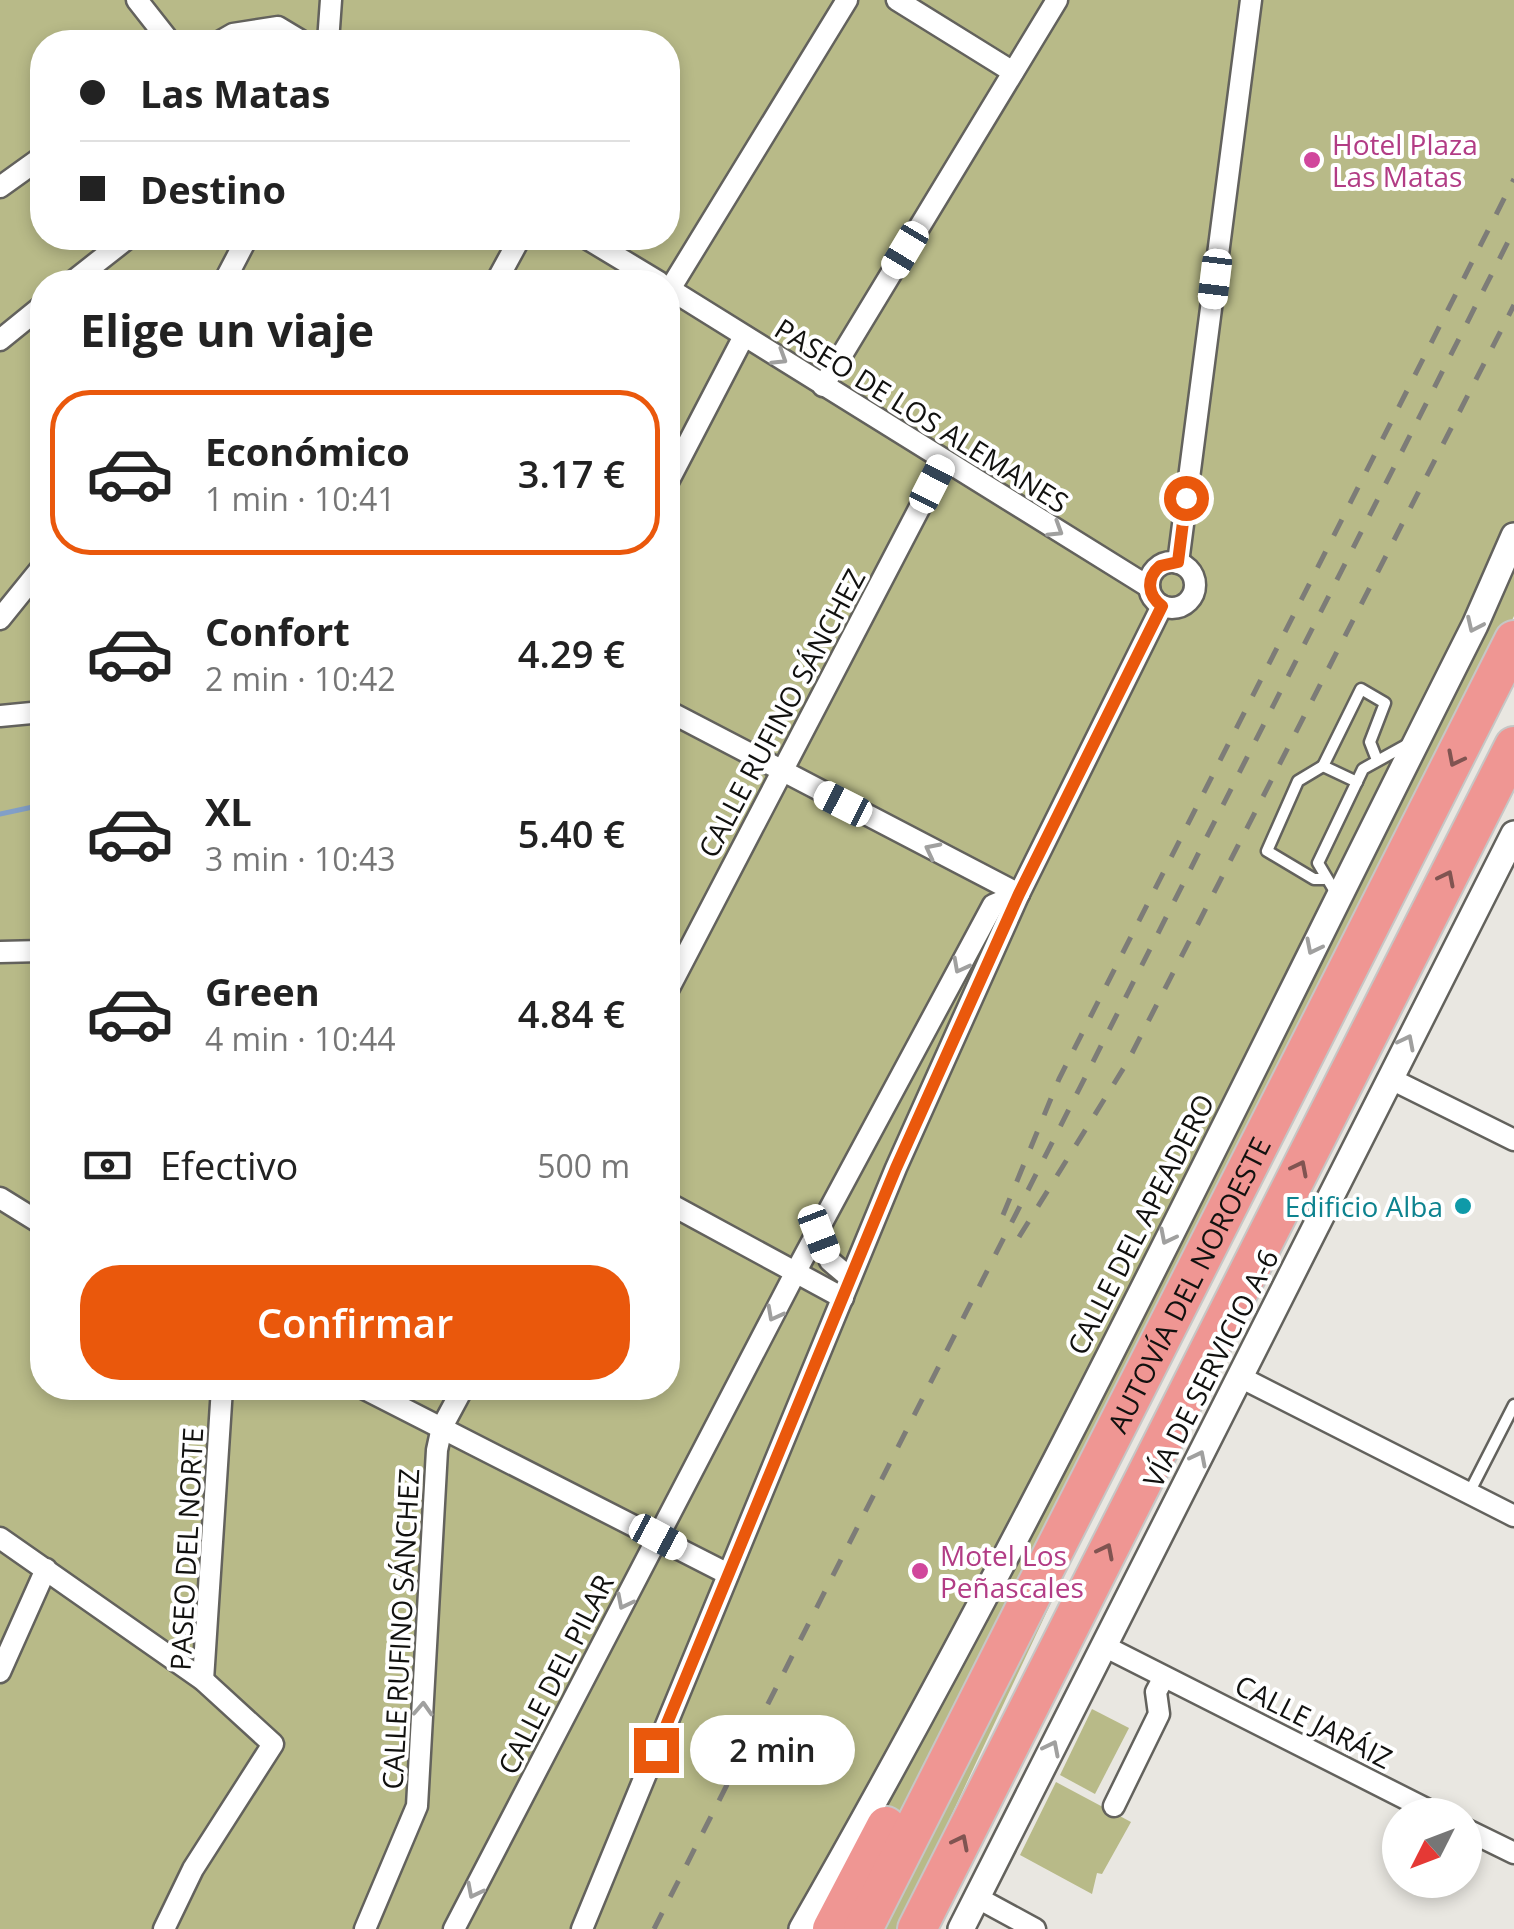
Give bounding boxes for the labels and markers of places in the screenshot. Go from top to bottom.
place label: Hotel Plaza Las Matas [1332,125,1478,195]
marker: Hotel Plaza Las Matas [1301,149,1323,171]
place label: Edificio Alba [1285,1187,1443,1225]
marker: Edificio Alba [1452,1195,1474,1217]
place label: Motel Los Peñascales [940,1536,1084,1606]
marker: Motel Los Peñascales [909,1560,931,1582]

